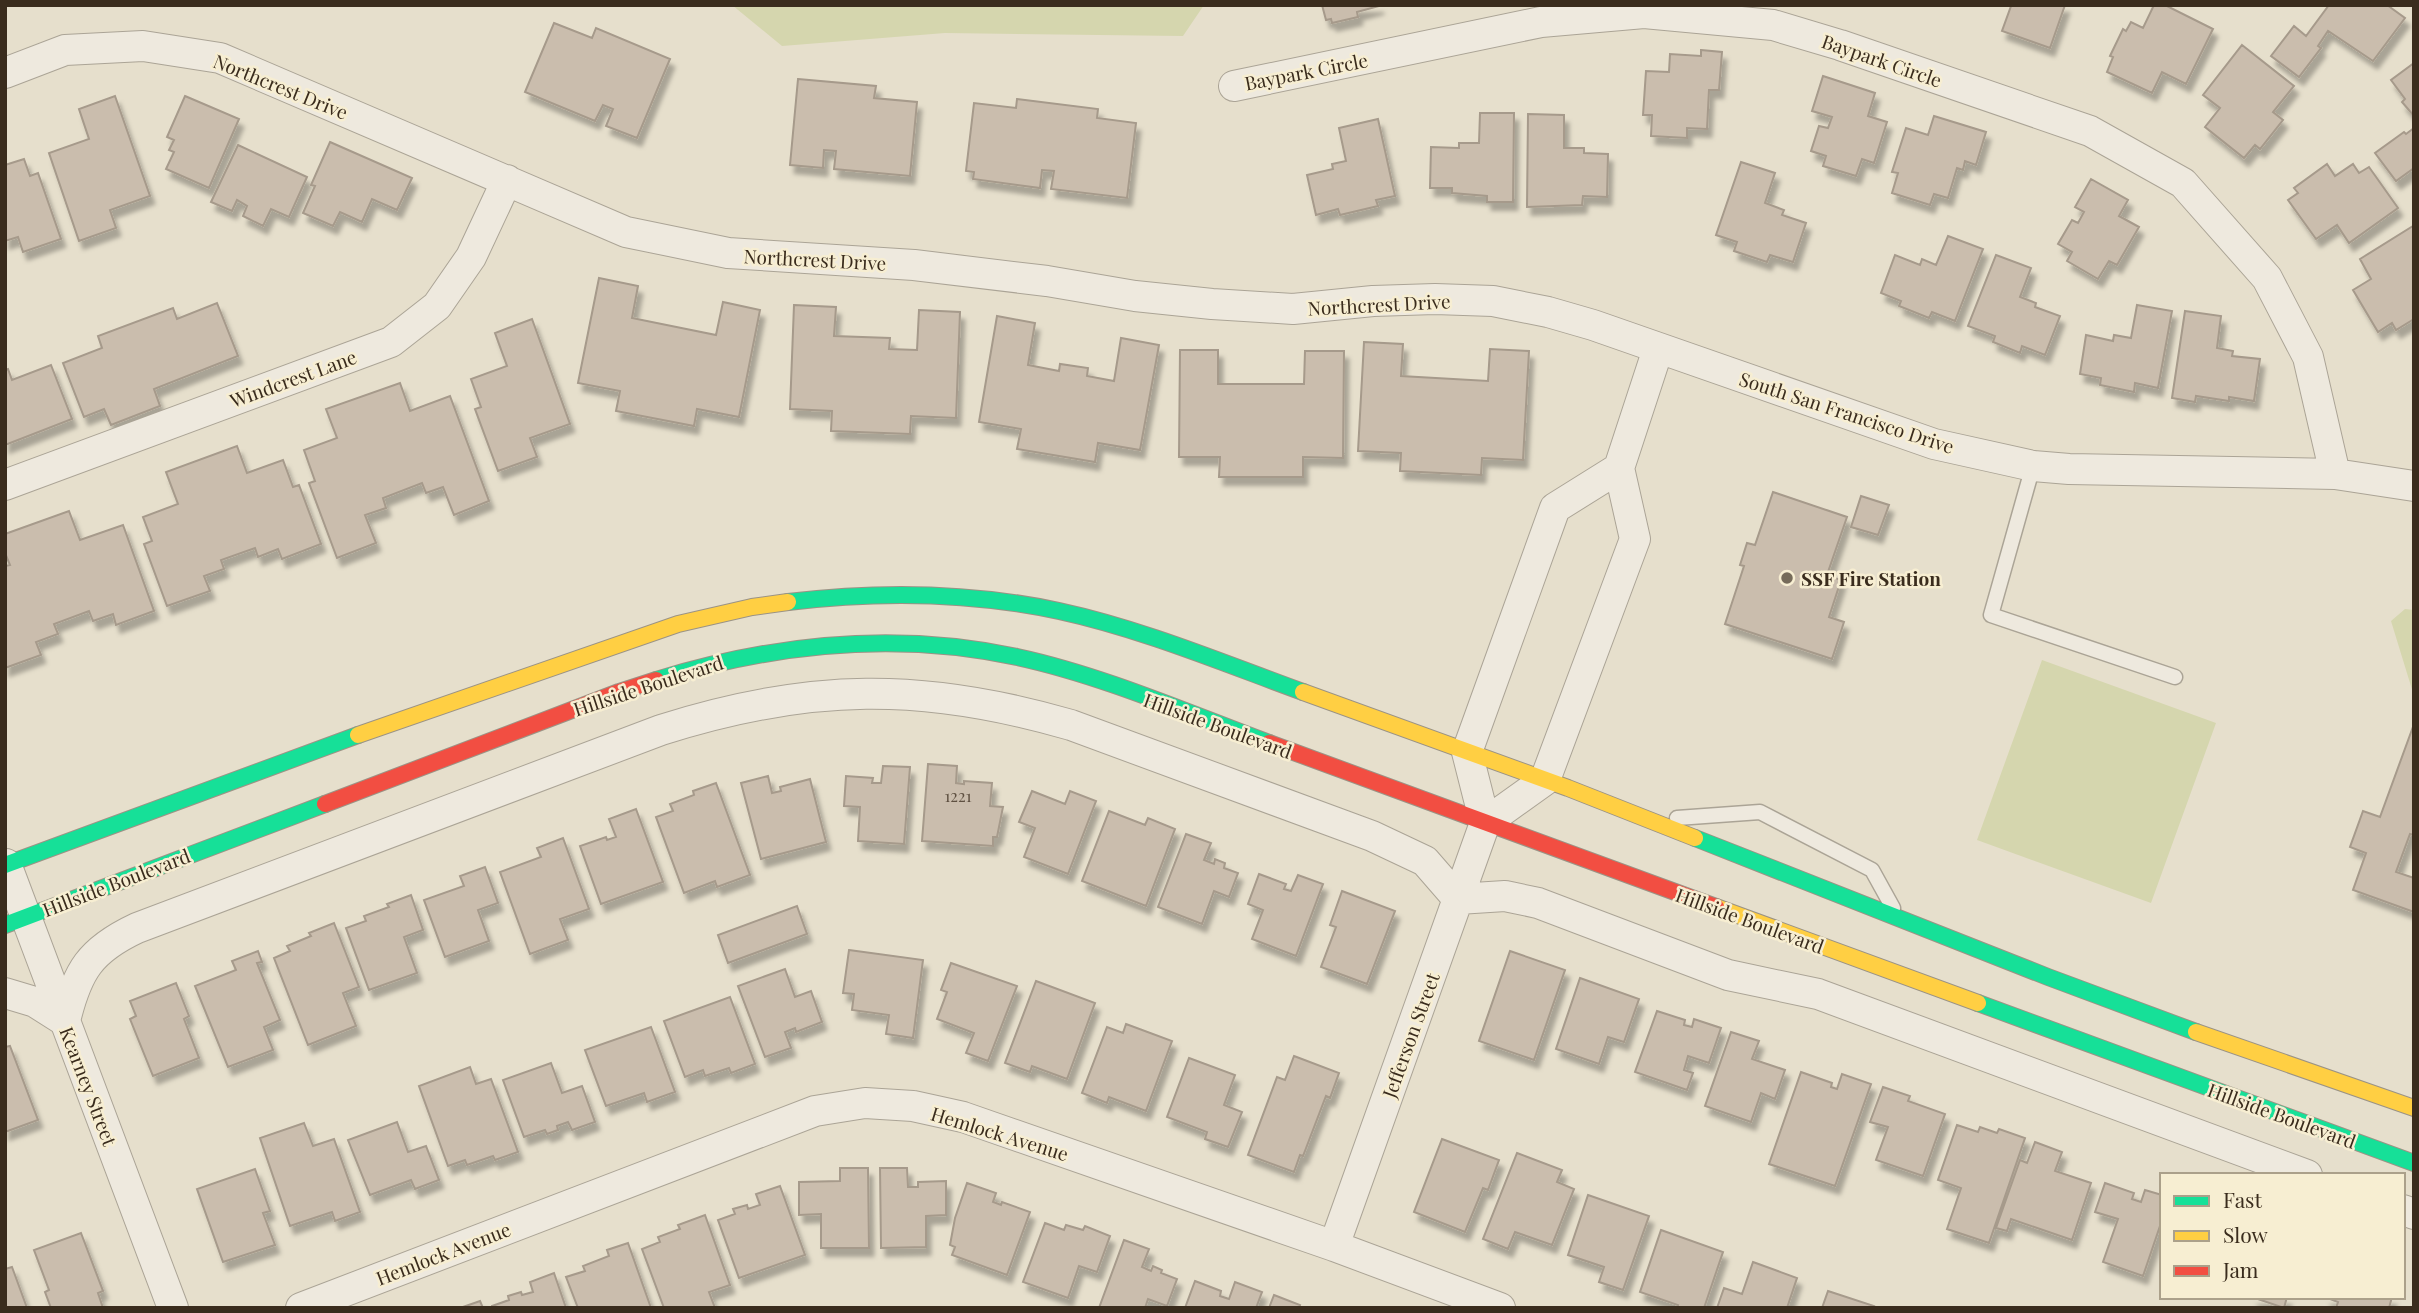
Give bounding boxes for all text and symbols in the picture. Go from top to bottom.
street label: Baypark Circle [1819,27,1945,93]
street label: Baypark Circle [1242,46,1370,96]
street label: Northcrest Drive [210,47,352,125]
street label: Northcrest Drive [743,242,887,276]
street label: Northcrest Drive [1307,287,1451,321]
street label: Windcrest Lane [225,343,360,413]
street label: South San Francisco Drive [1736,365,1958,459]
place label: SSF Fire Station [1801,565,1941,591]
marker: SSF Fire Station [1779,570,1795,586]
street label: Hillside Boulevard [570,649,726,721]
street label: Hillside Boulevard [1140,686,1296,764]
house number: 1221 [944,785,972,806]
street label: Hillside Boulevard [38,842,194,922]
street label: Hillside Boulevard [1672,881,1828,959]
street label: Jefferson Street [1375,968,1445,1102]
street label: Kearney Street [54,1023,124,1150]
street label: Hillside Boulevard [2204,1076,2360,1154]
street label: Hemlock Avenue [928,1100,1072,1166]
legend [2160,1173,2405,1299]
text: Fast [2223,1185,2262,1213]
street label: Hemlock Avenue [372,1215,514,1291]
text: Slow [2223,1220,2268,1248]
text: Jam [2222,1255,2259,1283]

